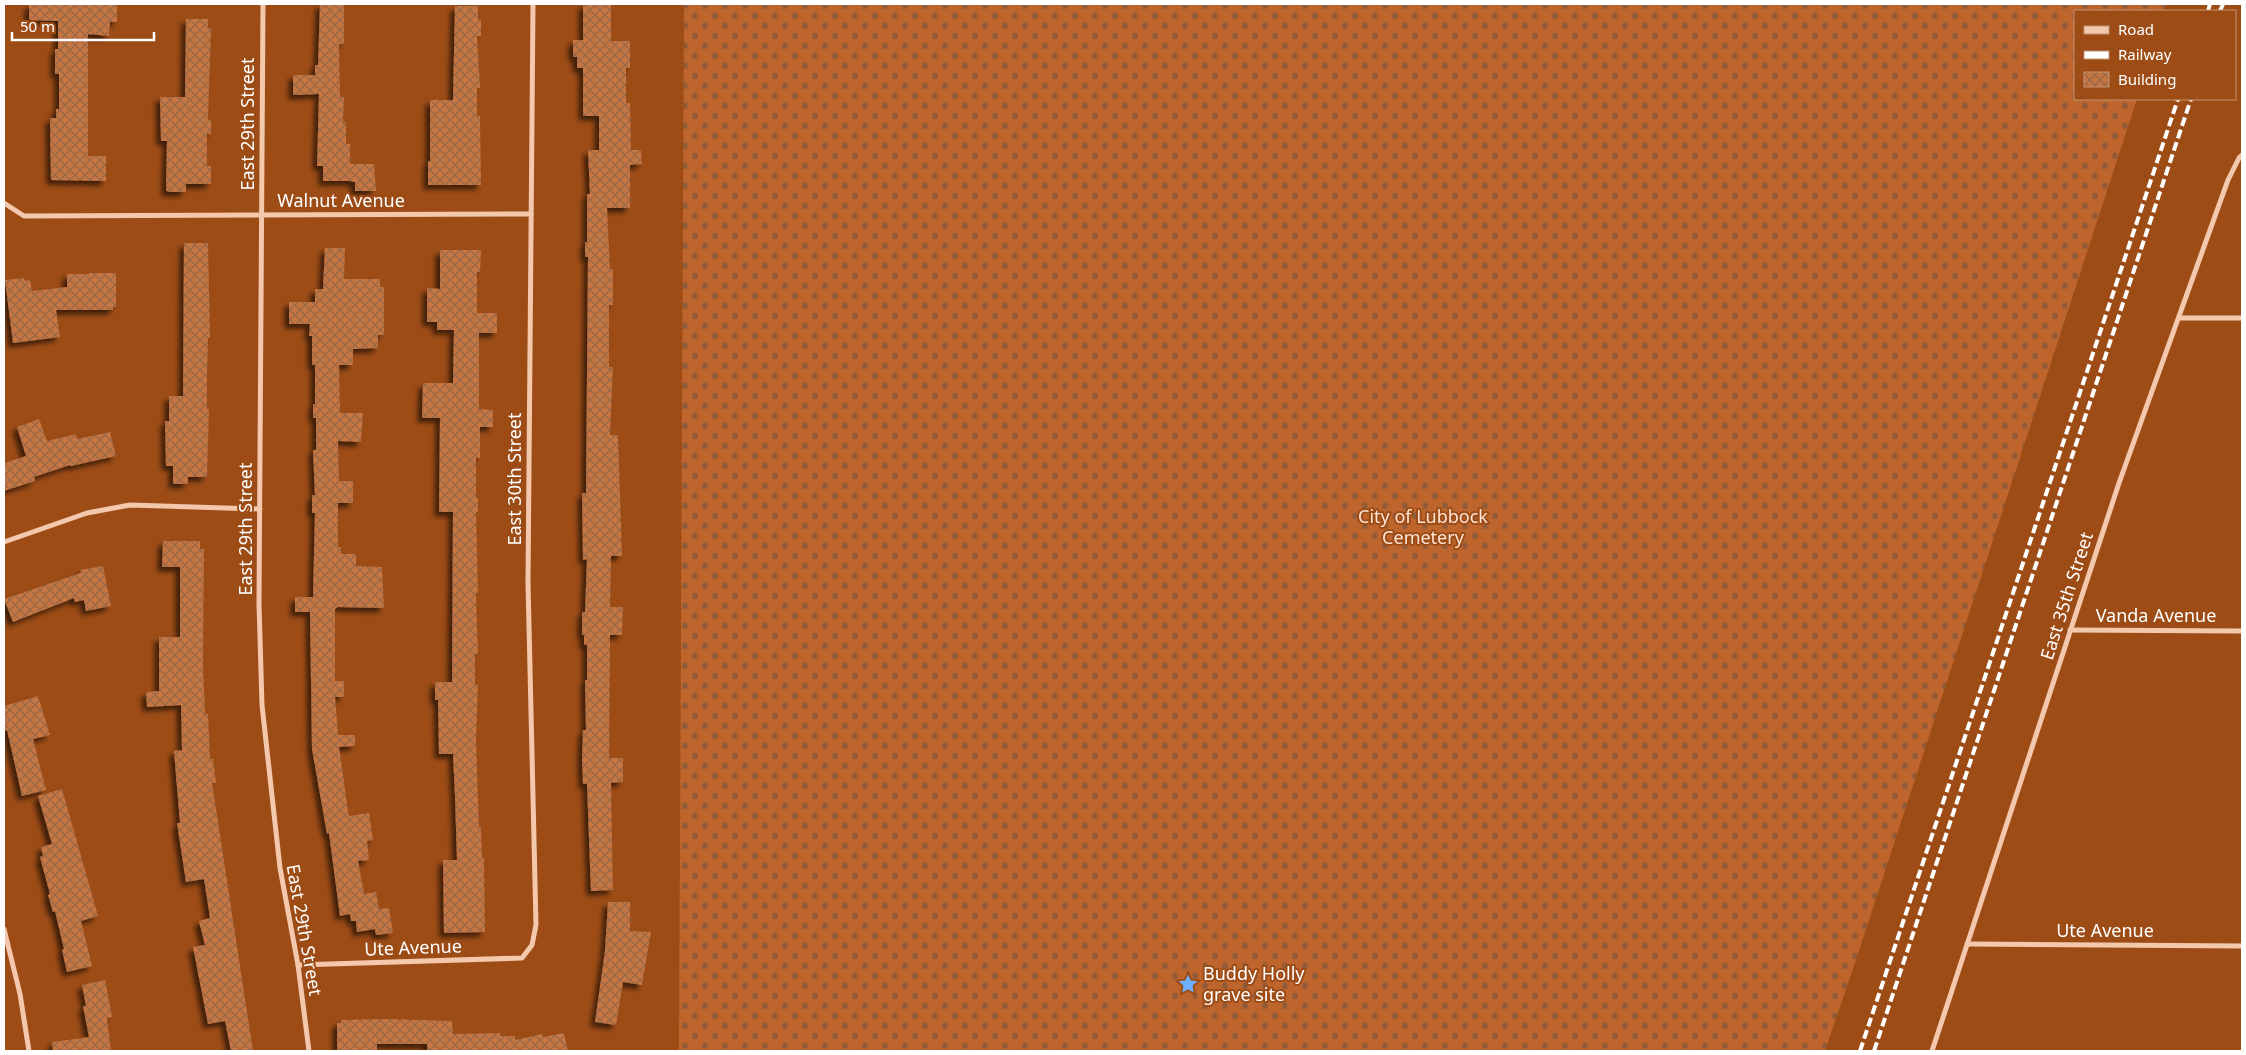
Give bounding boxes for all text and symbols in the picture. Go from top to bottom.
scale bar [12,10,155,42]
legend [2074,10,2236,100]
text: 50 m [20,16,55,36]
text: Road [2118,19,2154,39]
text: Railway [2118,44,2172,64]
street label: East 29th Street [235,57,259,191]
text: Building [2118,69,2176,89]
street label: Walnut Avenue [277,188,405,212]
street label: East 30th Street [502,412,526,546]
street label: East 29th Street [233,462,257,596]
park label: City of Lubbock Cemetery [1358,504,1488,549]
street label: East 35th Street [2034,528,2098,663]
street label: Vanda Avenue [2096,603,2216,627]
street label: East 29th Street [282,862,328,998]
street label: Ute Avenue [2056,918,2154,942]
street label: Ute Avenue [364,933,462,961]
place label: Buddy Holly grave site [1203,961,1305,1006]
place icon: Buddy Holly grave site [1177,973,1199,995]

